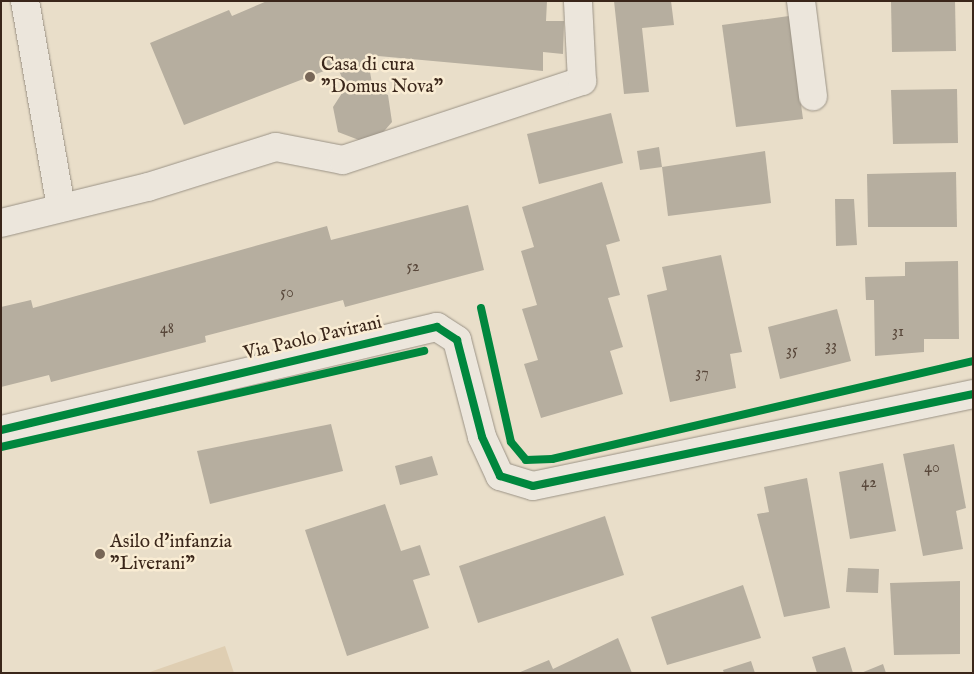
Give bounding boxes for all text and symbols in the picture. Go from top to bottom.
place label: Casa di cura "Domus Nova" [321,55,443,99]
marker: Casa di cura "Domus Nova" [303,70,317,84]
house number: 52 [406,257,420,277]
house number: 50 [280,283,294,303]
street label: Via Paolo Pavirani [242,312,384,366]
house number: 48 [160,319,174,339]
house number: 31 [892,322,904,342]
house number: 33 [825,336,837,356]
house number: 35 [786,341,798,361]
house number: 37 [695,363,709,383]
house number: 40 [924,458,940,478]
house number: 42 [861,473,877,493]
place label: Asilo d'infanzia "Liverani" [110,532,232,576]
marker: Asilo d'infanzia "Liverani" [94,548,106,560]

